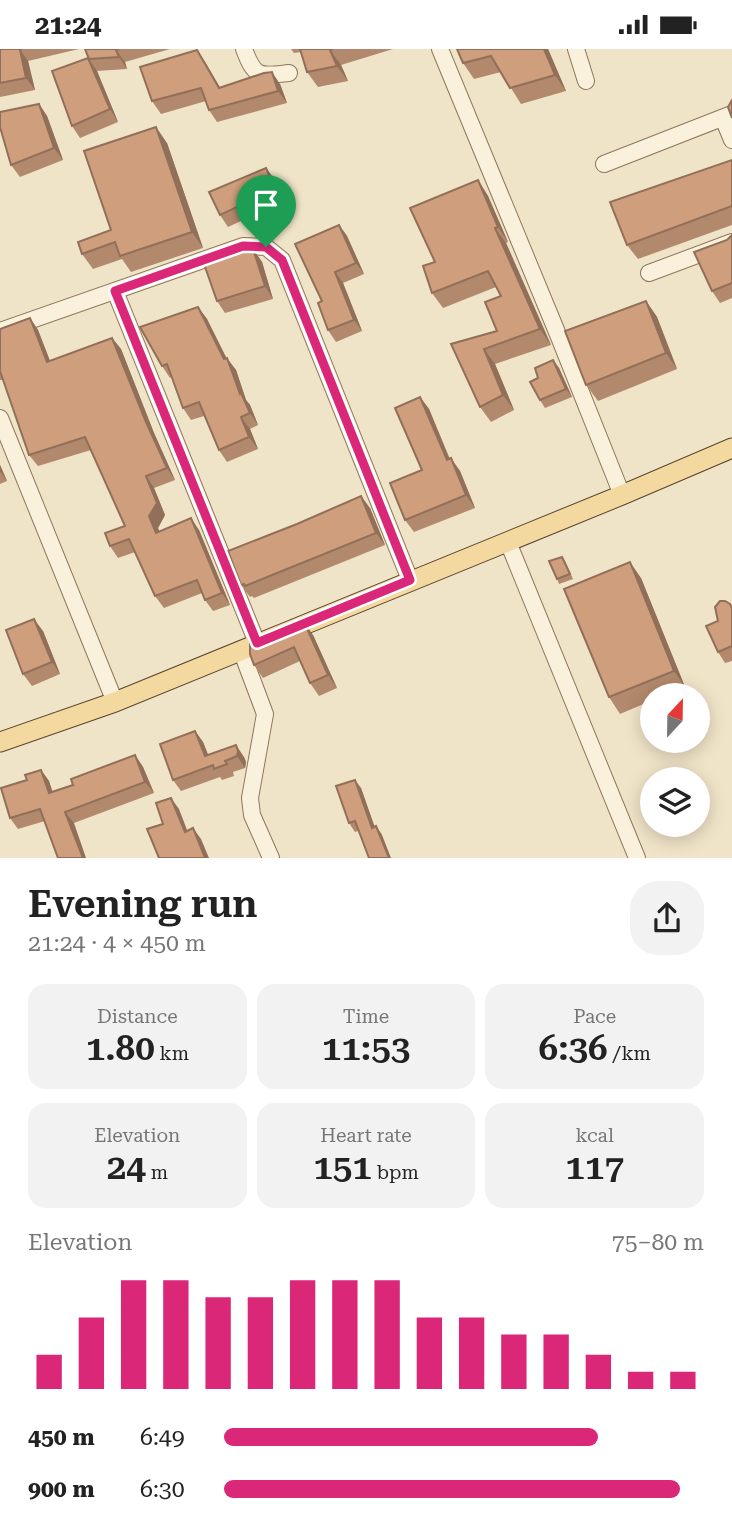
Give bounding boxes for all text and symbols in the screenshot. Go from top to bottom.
text: 21:24 [35,10,101,40]
pin [236,175,296,247]
icon: arrive [247,186,285,224]
north arrow [640,683,710,753]
map controls [640,683,710,837]
button: layers [640,767,710,837]
button: share [630,881,704,955]
text: Evening run [28,882,257,926]
text: 21:24 · 4 × 450 m [28,930,206,957]
text: Distance [97,1005,178,1028]
text: Time [343,1005,389,1028]
text: Pace [573,1005,616,1028]
text: 1.80 [86,1028,155,1069]
text: 11:53 [322,1028,410,1069]
text: 6:36 [539,1028,608,1069]
text: km [155,1042,189,1065]
text: /km [608,1042,651,1065]
text: Elevation [94,1124,180,1147]
text: Heart rate [320,1124,412,1147]
text: kcal [576,1124,614,1147]
text: 24 [107,1147,146,1188]
text: 151 [313,1147,372,1188]
text: 117 [565,1147,624,1188]
text: m [146,1161,168,1184]
text: bpm [372,1161,419,1184]
text: Elevation [28,1229,132,1256]
text: 75–80 m [612,1229,704,1256]
text: 450 m [28,1424,95,1451]
text: 6:49 [140,1424,185,1451]
text: 900 m [28,1476,95,1503]
text: 6:30 [140,1476,185,1503]

